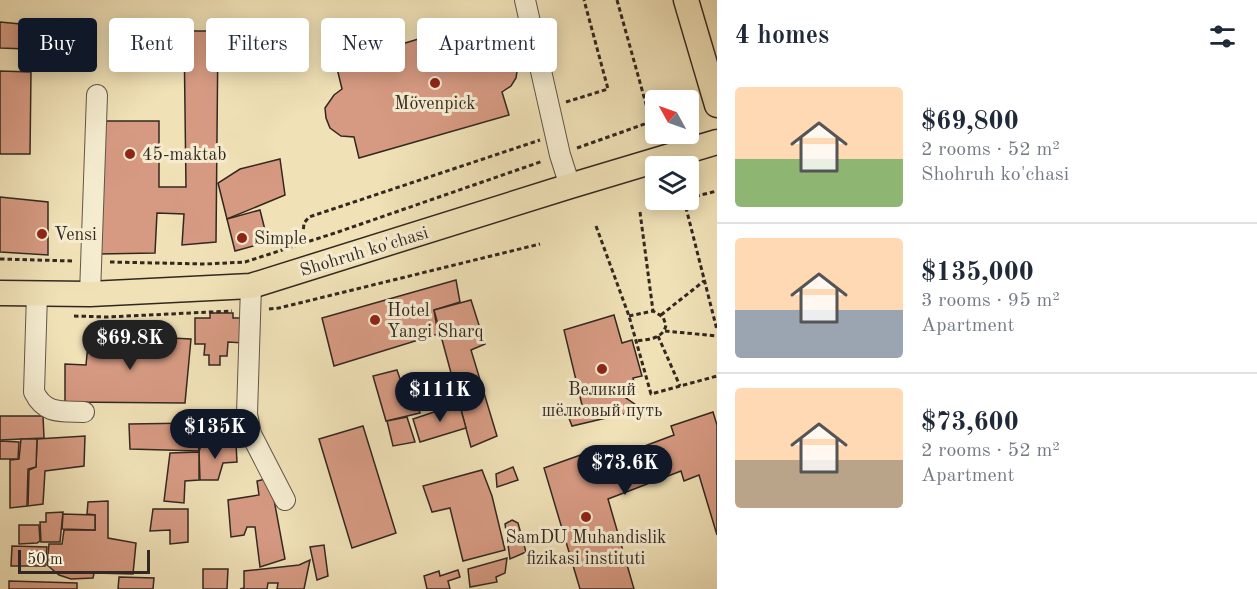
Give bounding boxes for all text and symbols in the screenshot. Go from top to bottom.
chip: Buy [18,18,97,72]
chip: Rent [109,18,194,72]
chip: Filters [206,18,309,72]
chip: New [321,18,405,72]
chip: Apartment [417,18,557,72]
icon: filters [1206,20,1239,53]
text: 4 homes [735,23,829,49]
marker: Mövenpick [428,76,442,90]
north arrow [645,90,699,144]
map controls [645,90,699,210]
place label: Mövenpick [394,95,476,113]
text: $69,800 [921,109,1019,135]
icon: home [783,111,855,183]
text: 2 rooms · 52 m² [921,140,1060,160]
place label: 45-maktab [142,146,227,164]
marker: 45-maktab [123,147,137,161]
button: layers [645,156,699,210]
text: Shohruh ko'chasi [921,165,1069,185]
street label: Shohruh ko'chasi [298,224,431,280]
place label: Vensi [54,226,97,244]
marker: Vensi [35,227,49,241]
place label: Simple [254,230,307,248]
marker: Simple [235,231,249,245]
text: $135,000 [921,260,1034,286]
icon: home [783,262,855,334]
text: 3 rooms · 95 m² [921,291,1060,311]
place label: Hotel Yangi Sharq [387,302,483,341]
marker: Hotel Yangi Sharq [368,313,382,327]
text: Apartment [921,316,1015,336]
pin: $69.8K [81,320,179,371]
text: $69.8K [96,329,164,349]
marker: Великий шёлковый путь [595,362,609,376]
pin: $111K [398,372,482,423]
text: $111K [409,381,471,401]
place label: Великий шёлковый путь [542,381,662,420]
pin: $135K [173,409,257,460]
text: $73,600 [921,410,1019,436]
icon: home [783,412,855,484]
text: $135K [184,418,246,438]
text: 2 rooms · 52 m² [921,441,1060,461]
pin: $73.6K [576,445,674,496]
text: $73.6K [591,454,659,474]
text: Apartment [921,466,1015,486]
marker: SamDU Muhandislik fizikasi instituti [579,510,593,524]
place label: SamDU Muhandislik fizikasi instituti [506,529,666,568]
scale bar [18,547,150,574]
text: 50 m [27,552,63,568]

